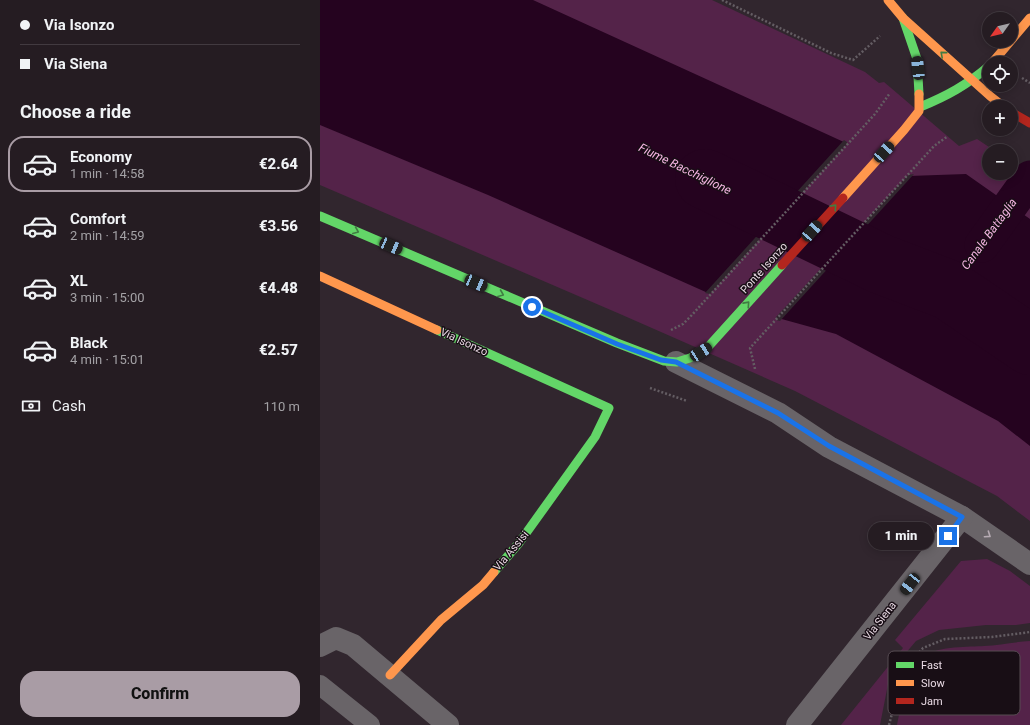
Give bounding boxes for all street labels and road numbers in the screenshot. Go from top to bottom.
street label: Ponte Isonzo [738,240,790,296]
street label: Via Isonzo [438,325,490,359]
street label: Via Assisi [491,528,531,574]
street label: Via Siena [861,599,899,643]

